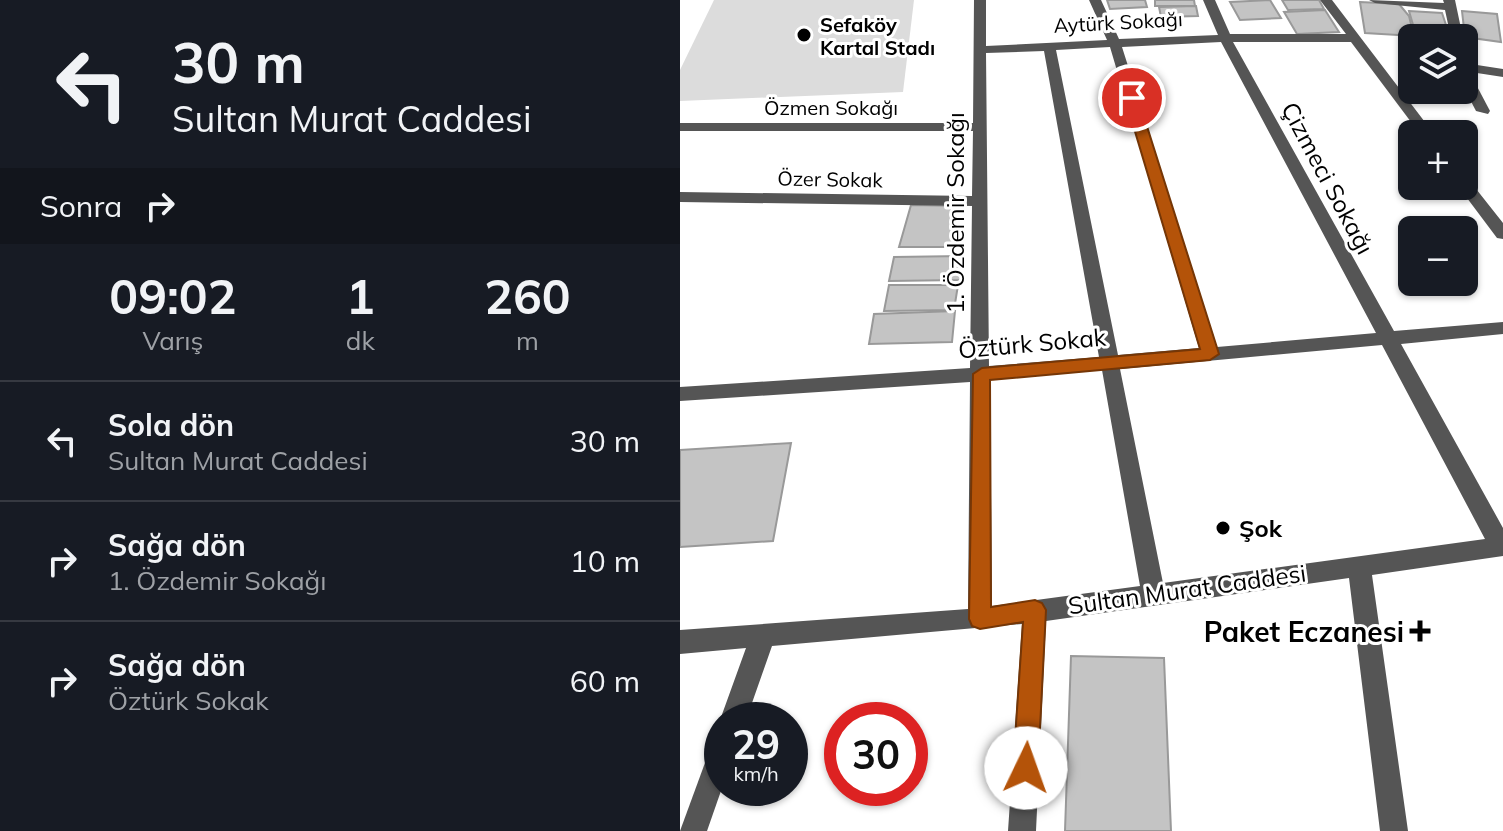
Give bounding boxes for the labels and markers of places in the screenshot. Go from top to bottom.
place label: Sefaköy Kartal Stadı [820,12,935,60]
marker: Sefaköy Kartal Stadı [795,26,813,44]
pin [1098,64,1166,132]
place label: Şok [1239,513,1283,543]
marker: Şok [1214,519,1232,537]
place label: Paket Eczanesi [1204,614,1404,649]
marker: Paket Eczanesi [1411,622,1429,640]

